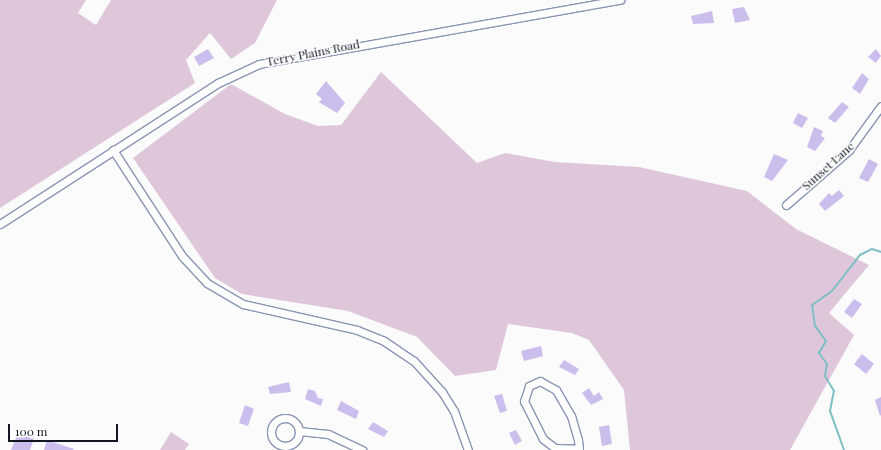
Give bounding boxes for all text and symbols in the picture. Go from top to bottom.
street label: Terry Plains Road [265,37,361,69]
street label: Sunset Lane [799,139,857,193]
scale bar [10,416,120,442]
text: 100 m [15,423,47,439]

